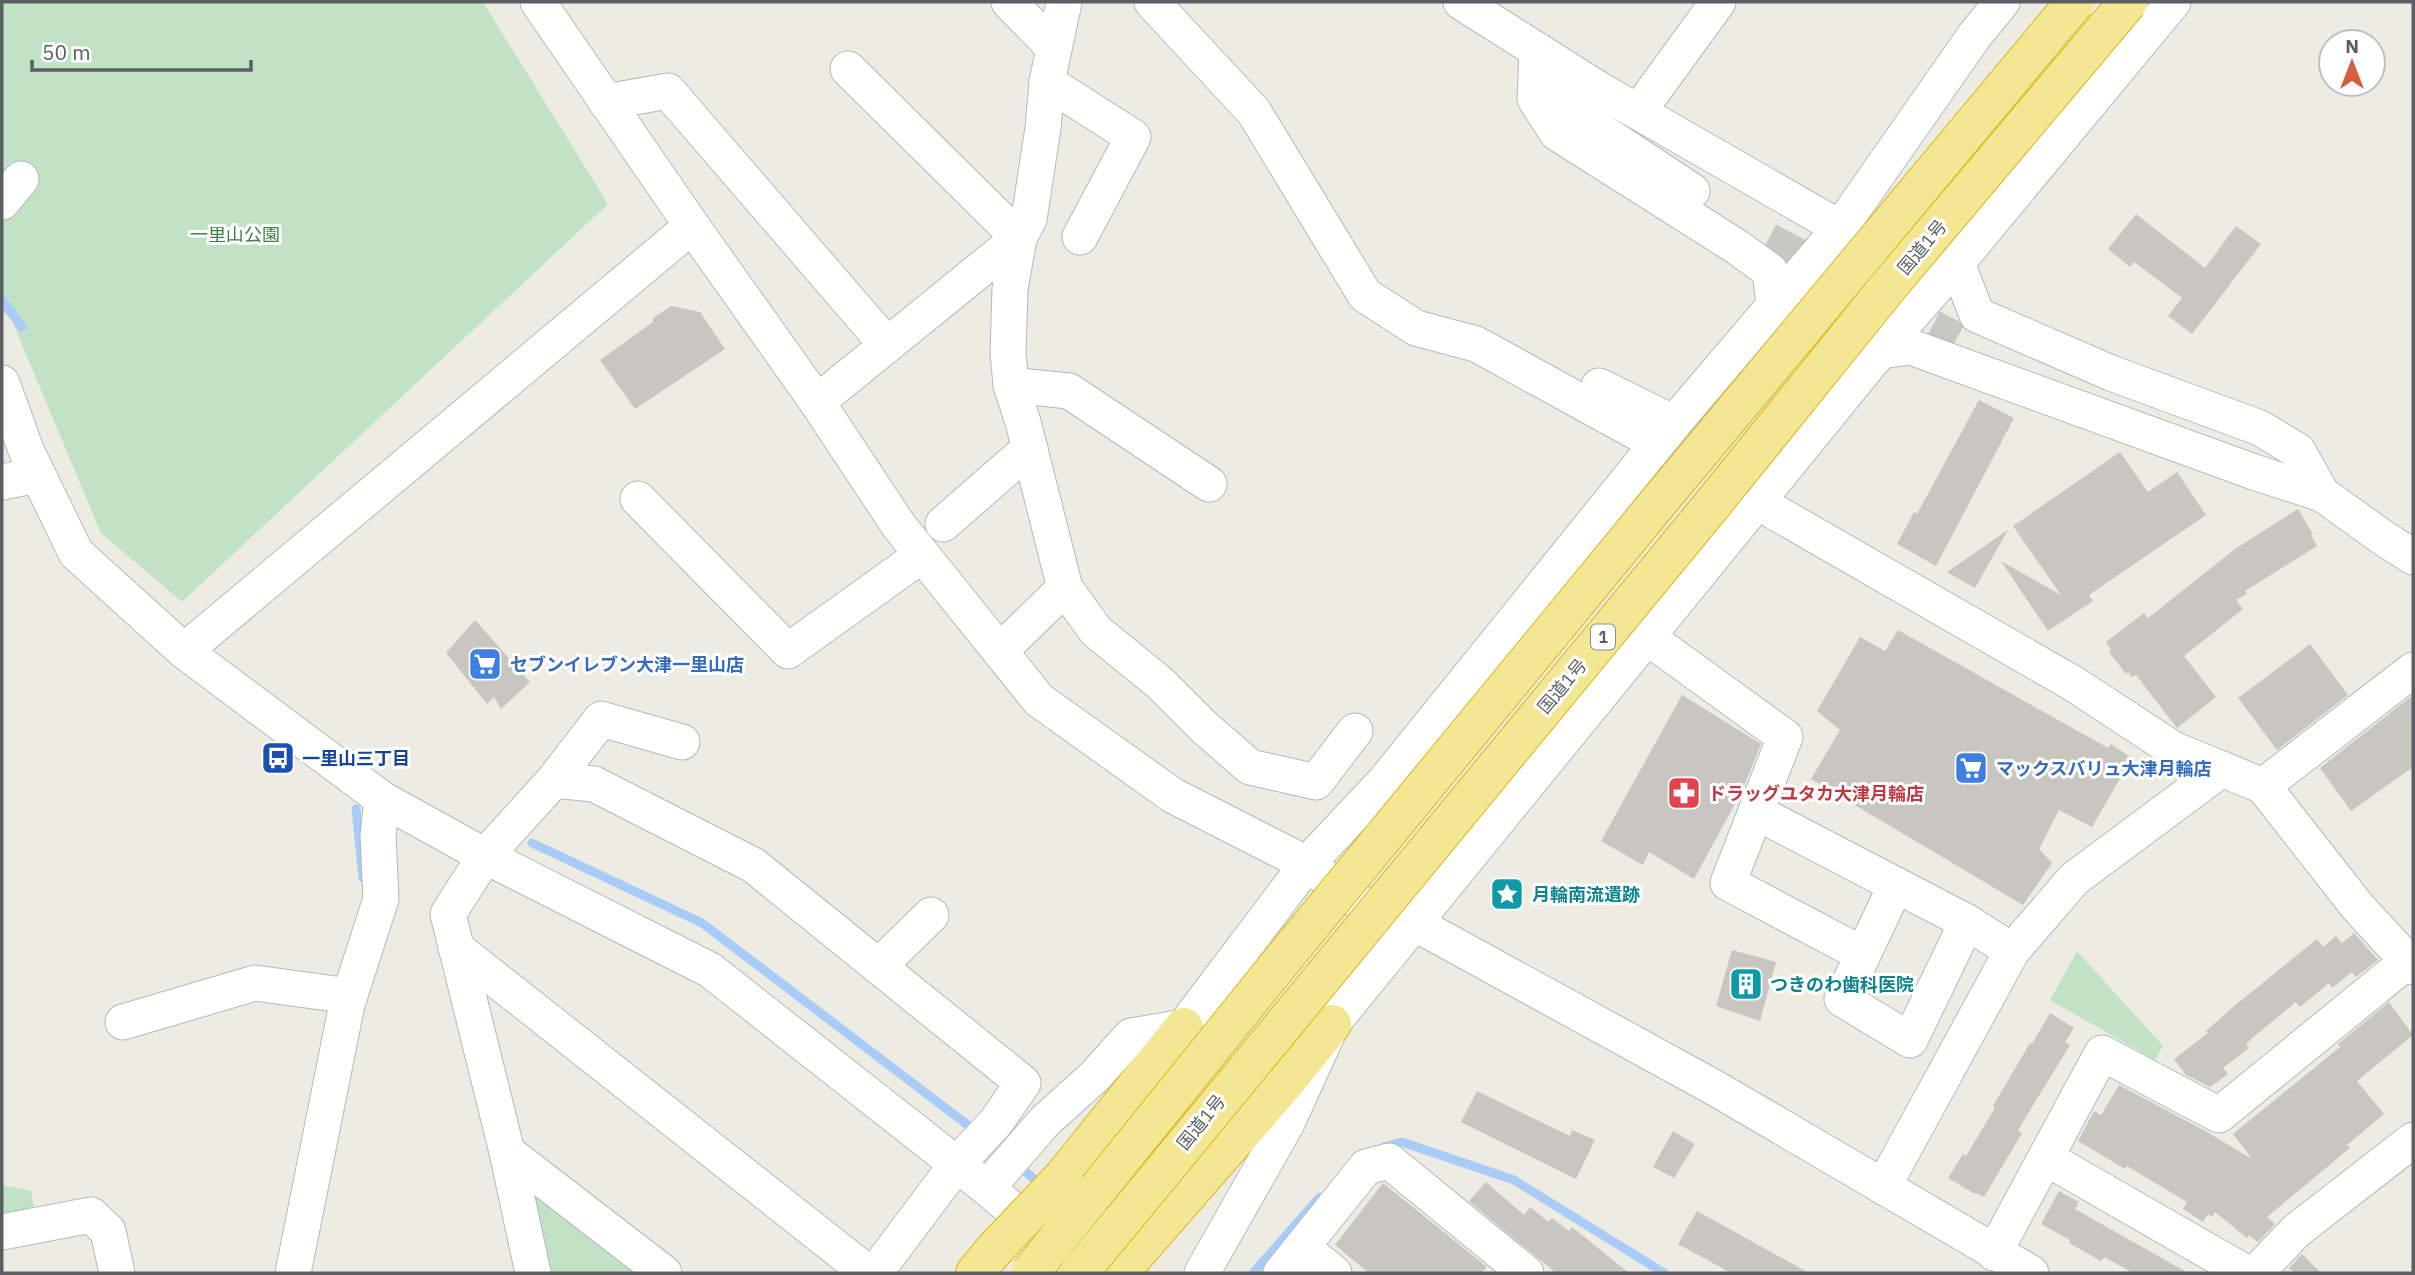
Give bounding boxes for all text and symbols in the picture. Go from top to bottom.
scale bar [32,28,250,72]
north arrow [2317,28,2387,98]
text: N [2345,34,2359,58]
text: 50 m [42,38,91,66]
street label: 国道1号 [1892,215,1952,279]
park label: 一里山公園 [190,223,280,246]
road number: 1 [1591,624,1615,650]
supermarket icon: セブンイレブン大津一里山店 [466,645,504,683]
place label: セブンイレブン大津一里山店 [510,653,744,676]
street label: 国道1号 [1532,654,1592,718]
bus stop icon: 一里山三丁目 [259,739,297,777]
place label: 一里山三丁目 [302,747,410,770]
supermarket icon: マックスバリュ大津月輪店 [1952,749,1990,787]
place label: マックスバリュ大津月輪店 [1996,757,2211,780]
pharmacy icon: ドラッグユタカ大津月輪店 [1665,774,1703,812]
place label: ドラッグユタカ大津月輪店 [1708,782,1924,805]
place icon: 月輪南流遺跡 [1488,875,1526,913]
place label: 月輪南流遺跡 [1532,883,1640,906]
building icon: つきのわ歯科医院 [1727,965,1765,1003]
place label: つきのわ歯科医院 [1770,973,1914,996]
street label: 国道1号 [1172,1090,1230,1154]

